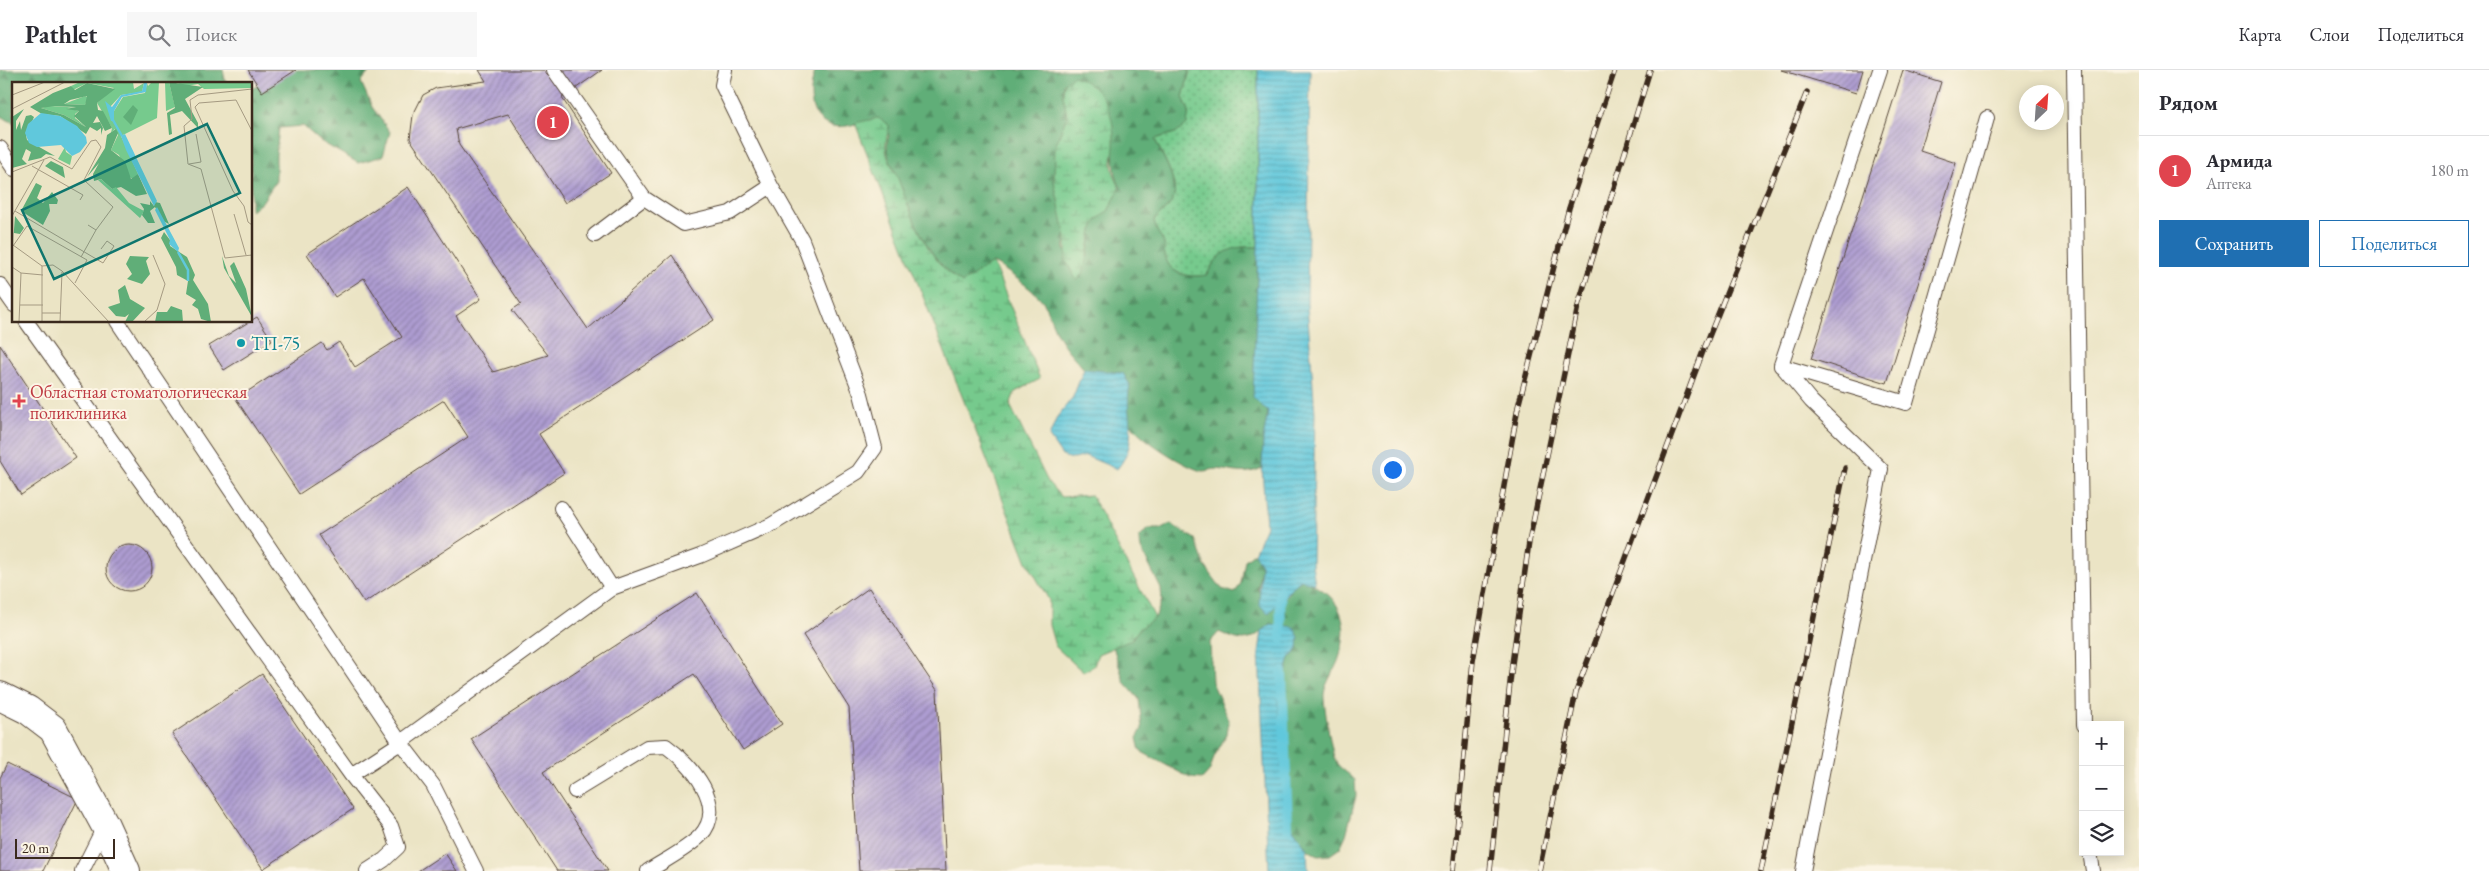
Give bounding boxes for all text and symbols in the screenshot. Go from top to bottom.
search box [127,12,477,57]
text: Pathlet [25,19,97,50]
icon: search [145,21,173,49]
text: Поиск [185,22,237,47]
text: Карта [2239,23,2282,46]
text: Слои [2310,23,2349,46]
text: Поделиться [2377,23,2464,46]
inset map [12,82,252,322]
north arrow [2019,85,2064,130]
text: Рядом [2159,89,2218,116]
pin: 1 [537,103,569,141]
text: Армида [2206,148,2272,173]
text: 1 [2171,160,2179,181]
text: 180 m [2430,160,2469,181]
text: Аптека [2206,173,2252,194]
button: Сохранить [2159,220,2309,267]
button: Поделиться [2319,220,2469,267]
place label: ТП-75 [251,332,300,355]
marker: ТП-75 [235,337,247,349]
place label: Областная стоматологическая поликлиника [30,380,247,424]
marker: Областная стоматологическая поликлиника [12,394,26,408]
your location [1380,457,1406,483]
map controls [2079,721,2124,856]
button: + [2079,721,2124,766]
button: − [2079,766,2124,811]
button: layers [2079,811,2124,856]
scale bar [15,836,115,859]
text: 20 m [22,839,49,857]

